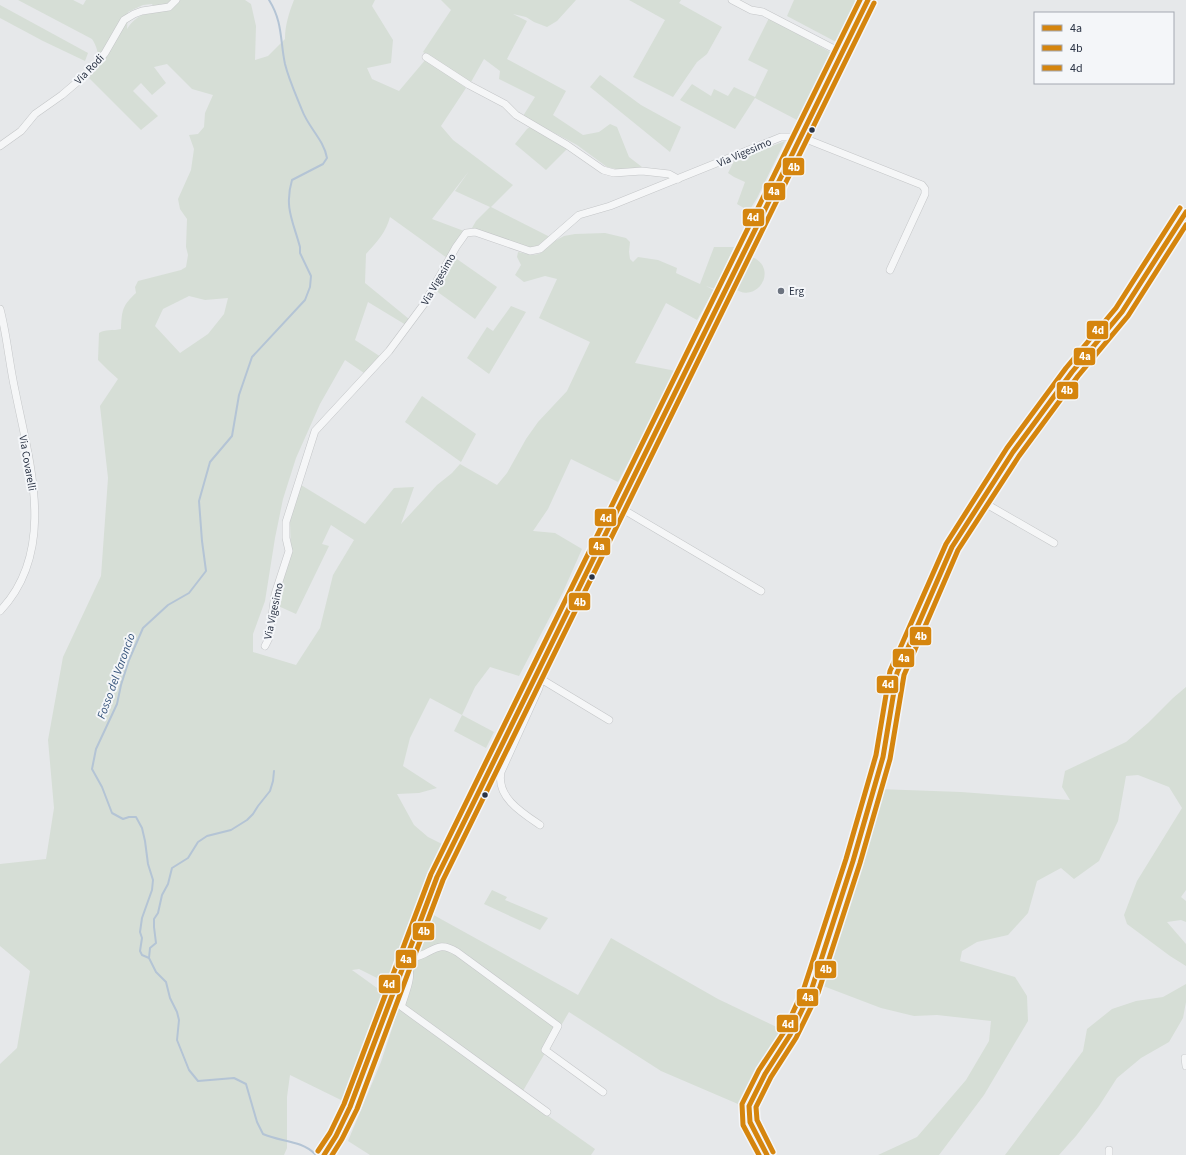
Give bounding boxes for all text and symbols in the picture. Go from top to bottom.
legend [1034,12,1174,84]
text: 4a [1070,20,1082,37]
text: 4b [1070,40,1083,57]
street label: Via Rodi [71,51,108,88]
text: 4d [1070,60,1083,77]
unlabelled marker [807,125,817,135]
street label: Via Vigesimo [715,134,774,171]
line badge: 4b [782,157,805,176]
text: 4b [788,160,800,175]
line badge: 4a [763,182,786,201]
text: 4a [768,184,780,199]
line badge: 4d [742,208,765,227]
text: 4d [747,210,759,225]
street label: Via Vigesimo [418,250,459,308]
place label: Erg [789,284,805,299]
marker: Erg [776,286,786,296]
line badge: 4d [1086,320,1109,340]
text: 4d [1092,323,1104,338]
line badge: 4a [1073,347,1096,366]
text: 4a [1079,349,1091,364]
line badge: 4b [1056,381,1079,400]
text: 4b [1061,383,1073,398]
street label: Via Covarelli [15,434,40,492]
line badge: 4d [594,508,617,527]
text: 4d [600,511,612,526]
line badge: 4a [588,537,611,556]
text: 4a [593,539,605,554]
unlabelled marker [587,572,597,582]
street label: Via Vigesimo [260,581,287,641]
line badge: 4b [568,592,591,611]
text: 4b [574,595,586,610]
line badge: 4b [909,626,932,646]
text: 4b [915,629,927,644]
water label: Fosso del Varoncio [93,631,140,721]
line badge: 4a [892,648,915,668]
text: 4a [898,651,910,666]
line badge: 4d [876,675,899,694]
text: 4d [882,677,894,692]
unlabelled marker [480,790,490,800]
line badge: 4b [412,922,435,941]
text: 4b [418,924,430,939]
line badge: 4a [395,949,417,969]
text: 4a [400,952,412,967]
line badge: 4b [814,960,837,979]
text: 4b [820,962,832,977]
line badge: 4d [378,974,401,994]
text: 4d [383,977,395,992]
line badge: 4a [796,988,819,1007]
text: 4a [802,990,814,1005]
line badge: 4d [776,1014,799,1033]
text: 4d [782,1017,794,1032]

